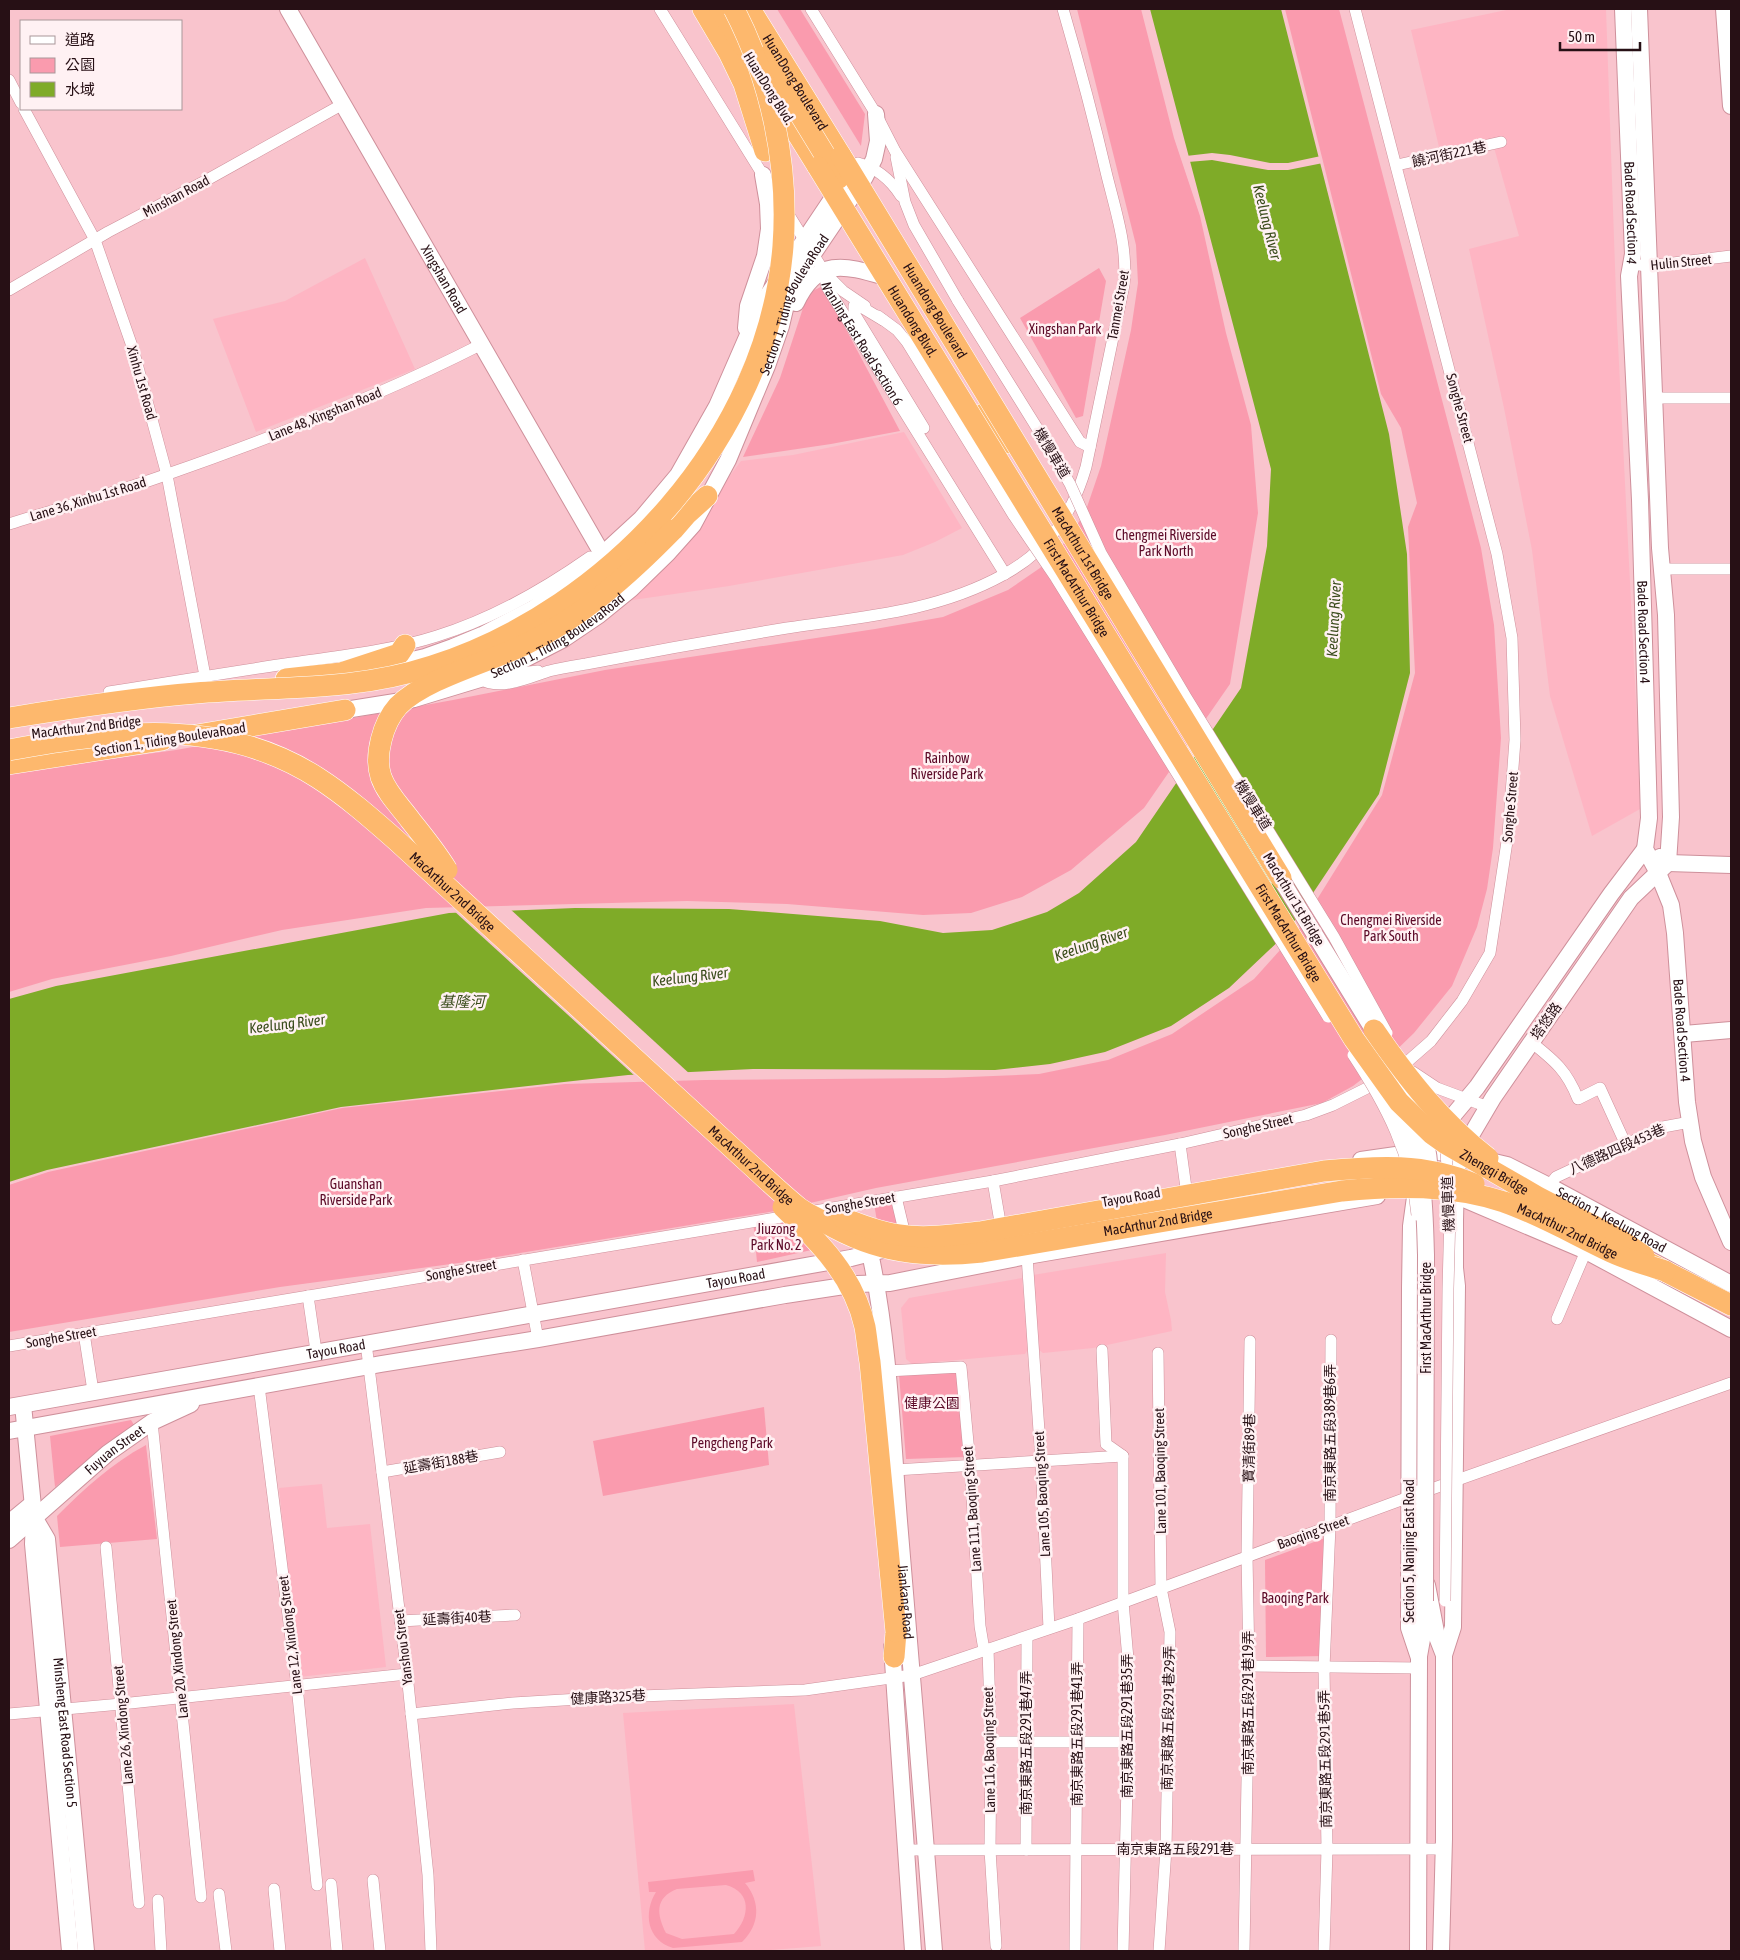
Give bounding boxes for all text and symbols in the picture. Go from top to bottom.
legend [20,20,182,110]
scale bar [1560,20,1640,52]
text: 50 m [1568,28,1595,45]
text: 道路 [65,31,95,48]
street label: HuanDong Boulevard [759,31,831,133]
street label: HuanDong Blvd. [740,49,798,127]
text: 公園 [65,56,95,73]
text: 水域 [65,81,95,98]
street label: 饒河街221巷 [1410,138,1488,170]
street label: Bade Road Section 4 [1621,161,1641,266]
street label: Minshan Road [140,172,212,220]
water label: Keelung River [1250,183,1285,261]
street label: Section 1, Tiding BoulevaRoad [756,231,832,377]
street label: Xingshan Road [418,242,470,316]
street label: Hulin Street [1650,251,1712,273]
street label: Huandong Boulevard [900,260,970,361]
street label: Tanmei Street [1104,269,1132,341]
street label: NanJing East Road Section 6 [818,280,907,409]
street label: Huandong Blvd. [885,282,941,360]
park label: Xingshan Park [1029,321,1101,337]
street label: Xinhu 1st Road [124,344,160,422]
street label: Songhe Street [1443,372,1477,444]
street label: Lane 48, Xingshan Road [266,384,384,444]
street label: 機慢車道 [1031,425,1073,481]
street label: Lane 36, Xinhu 1st Road [28,474,148,524]
street label: MacArthur 1st Bridge [1049,504,1117,602]
park label: Chengmei Riverside Park North [1115,527,1217,559]
street label: First MacArthur Bridge [1040,536,1113,640]
water label: Keelung River [1323,580,1344,657]
street label: Bade Road Section 4 [1634,580,1653,684]
street label: Section 1, Tiding BoulevaRoad [488,590,628,681]
street label: MacArthur 2nd Bridge [30,712,142,742]
street label: Section 1, Tiding BoulevaRoad [93,719,247,759]
park label: Rainbow Riverside Park [911,750,983,782]
street label: Songhe Street [1499,771,1521,843]
street label: 機慢車道 [1231,777,1275,833]
street label: MacArthur 2nd Bridge [406,849,499,935]
street label: MacArthur 1st Bridge [1260,850,1328,948]
street label: First MacArthur Bridge [1253,881,1325,985]
park label: Chengmei Riverside Park South [1340,912,1442,944]
water label: Keelung River [1052,923,1130,964]
water label: Keelung River [651,963,729,990]
street label: Bade Road Section 4 [1670,978,1694,1083]
water label: 基隆河 [439,993,487,1010]
street label: 塔悠路 [1527,999,1565,1043]
water label: Keelung River [248,1010,326,1037]
street label: Songhe Street [1222,1110,1294,1142]
street label: 八德路四段453巷 [1566,1121,1668,1177]
street label: MacArthur 2nd Bridge [705,1122,797,1208]
street label: Zhengqi Bridge [1457,1146,1532,1198]
park label: Guanshan Riverside Park [320,1176,392,1208]
street label: 機慢車道 [1439,1176,1457,1232]
street label: Tayou Road [1100,1184,1162,1210]
street label: Section 1, Keelung Road [1554,1184,1669,1256]
street label: Songhe Street [824,1189,896,1217]
street label: MacArthur 2nd Bridge [1514,1200,1620,1262]
street label: MacArthur 2nd Bridge [1102,1205,1214,1239]
park label: Jiuzong Park No. 2 [750,1221,802,1253]
street label: Songhe Street [425,1256,497,1284]
street label: First MacArthur Bridge [1418,1262,1434,1374]
street label: Tayou Road [705,1265,766,1291]
street label: Songhe Street [25,1323,97,1351]
street label: Tayou Road [305,1336,367,1362]
street label: 南京東路五段389巷6弄 [1322,1364,1338,1502]
park label: 健康公園 [904,1395,960,1411]
street label: Lane 101, Baoqing Street [1151,1408,1169,1534]
street label: 寶清街89巷 [1240,1413,1258,1483]
street label: Fuyuan Street [82,1422,147,1478]
street label: Lane 105, Baoqing Street [1031,1431,1053,1557]
park label: Pengcheng Park [691,1435,773,1451]
street label: Lane 111, Baoqing Street [960,1446,984,1572]
street label: 延壽街188巷 [402,1448,480,1476]
street label: Section 5, Nanjing East Road [1401,1479,1417,1623]
street label: Baoqing Street [1275,1512,1351,1552]
street label: Jiankang Road [895,1564,917,1640]
street label: Lane 12, Xindong Street [275,1575,305,1695]
park label: Baoqing Park [1261,1590,1329,1606]
street label: Lane 20, Xindong Street [163,1599,191,1719]
street label: Yanshou Street [390,1608,416,1686]
street label: 延壽街40巷 [422,1608,492,1628]
street label: 南京東路五段291巷19弄 [1240,1631,1256,1775]
street label: 南京東路五段291巷29弄 [1159,1645,1177,1791]
street label: 南京東路五段291巷35弄 [1119,1654,1135,1798]
street label: Minsheng East Road Section 5 [50,1657,80,1808]
street label: 南京東路五段291巷41弄 [1069,1662,1085,1806]
street label: Lane 26, Xindong Street [110,1665,136,1785]
street label: 南京東路五段291巷47弄 [1018,1671,1034,1815]
street label: 健康路325巷 [570,1687,646,1707]
street label: Lane 116, Baoqing Street [980,1687,998,1813]
street label: 南京東路五段291巷5弄 [1316,1690,1334,1828]
street label: 南京東路五段291巷 [1116,1841,1234,1857]

